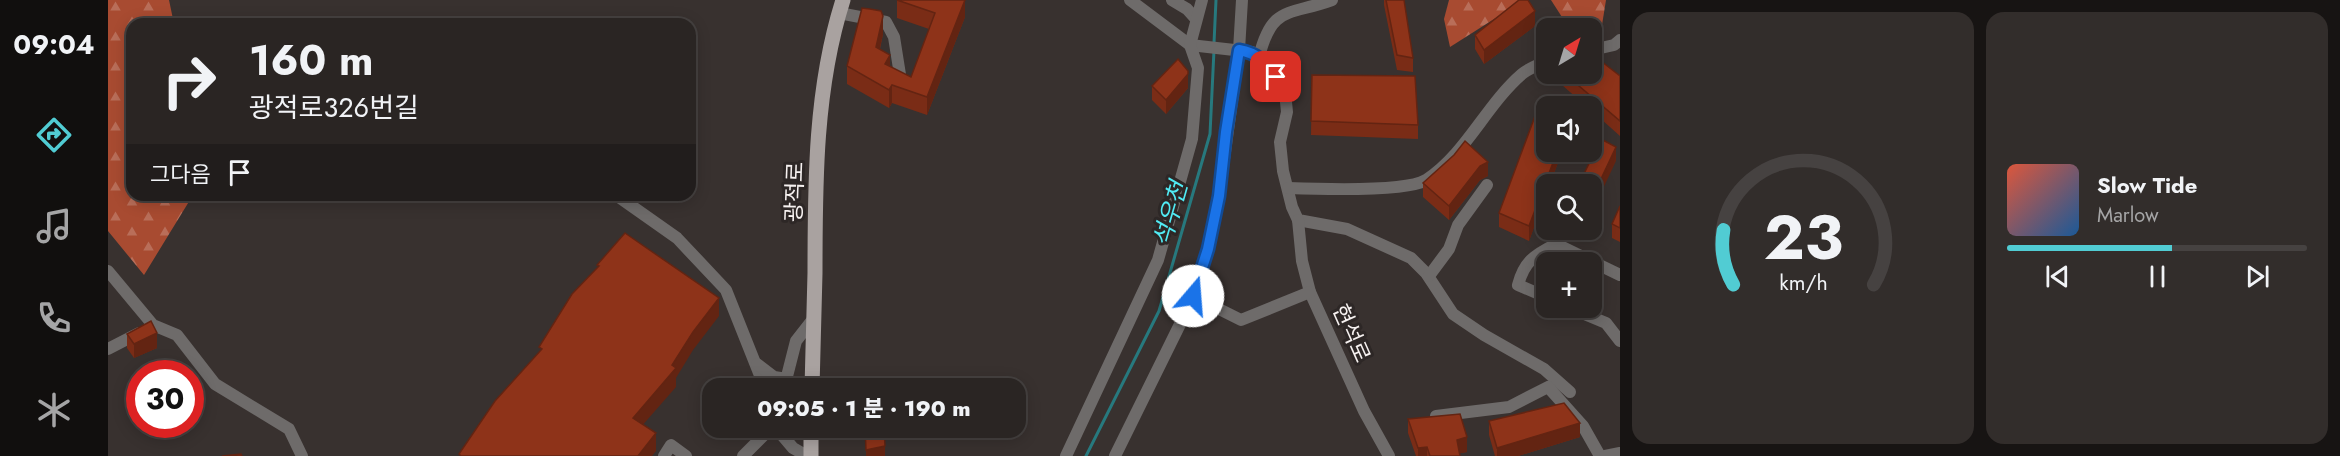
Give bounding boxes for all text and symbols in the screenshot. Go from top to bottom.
north arrow [1536,18,1602,84]
map controls [1536,18,1602,318]
text: 09:04 [13,25,95,64]
text: 160 m [249,30,373,91]
icon: right [150,42,228,120]
pin [1250,51,1301,102]
icon: arrive [1259,60,1292,93]
text: 광적로326번길 [249,88,419,127]
button: sound [1536,96,1602,162]
icon: directions [33,114,75,156]
icon: arrive [223,156,256,189]
text: 그다음 [150,158,211,190]
street label: 광적로 [777,161,811,223]
text: Slow Tide [2097,169,2197,201]
button: search [1536,174,1602,240]
water label: 석우천 [1144,175,1197,251]
text: 23 [1763,192,1843,282]
text: Marlow [2097,201,2159,230]
icon: music [33,205,75,247]
button: + [1536,252,1602,318]
icon: previous [2041,260,2074,293]
icon: pause [2141,260,2174,293]
icon: next [2241,260,2274,293]
position arrow [1161,264,1225,328]
text: km/h [1779,267,1827,298]
icon: phone [33,297,75,339]
street label: 현석로 [1325,299,1379,367]
speed limit sign: 30 [126,360,204,438]
icon: climate [33,389,75,431]
text: 09:05 · 1 분 · 190 m [757,392,971,424]

